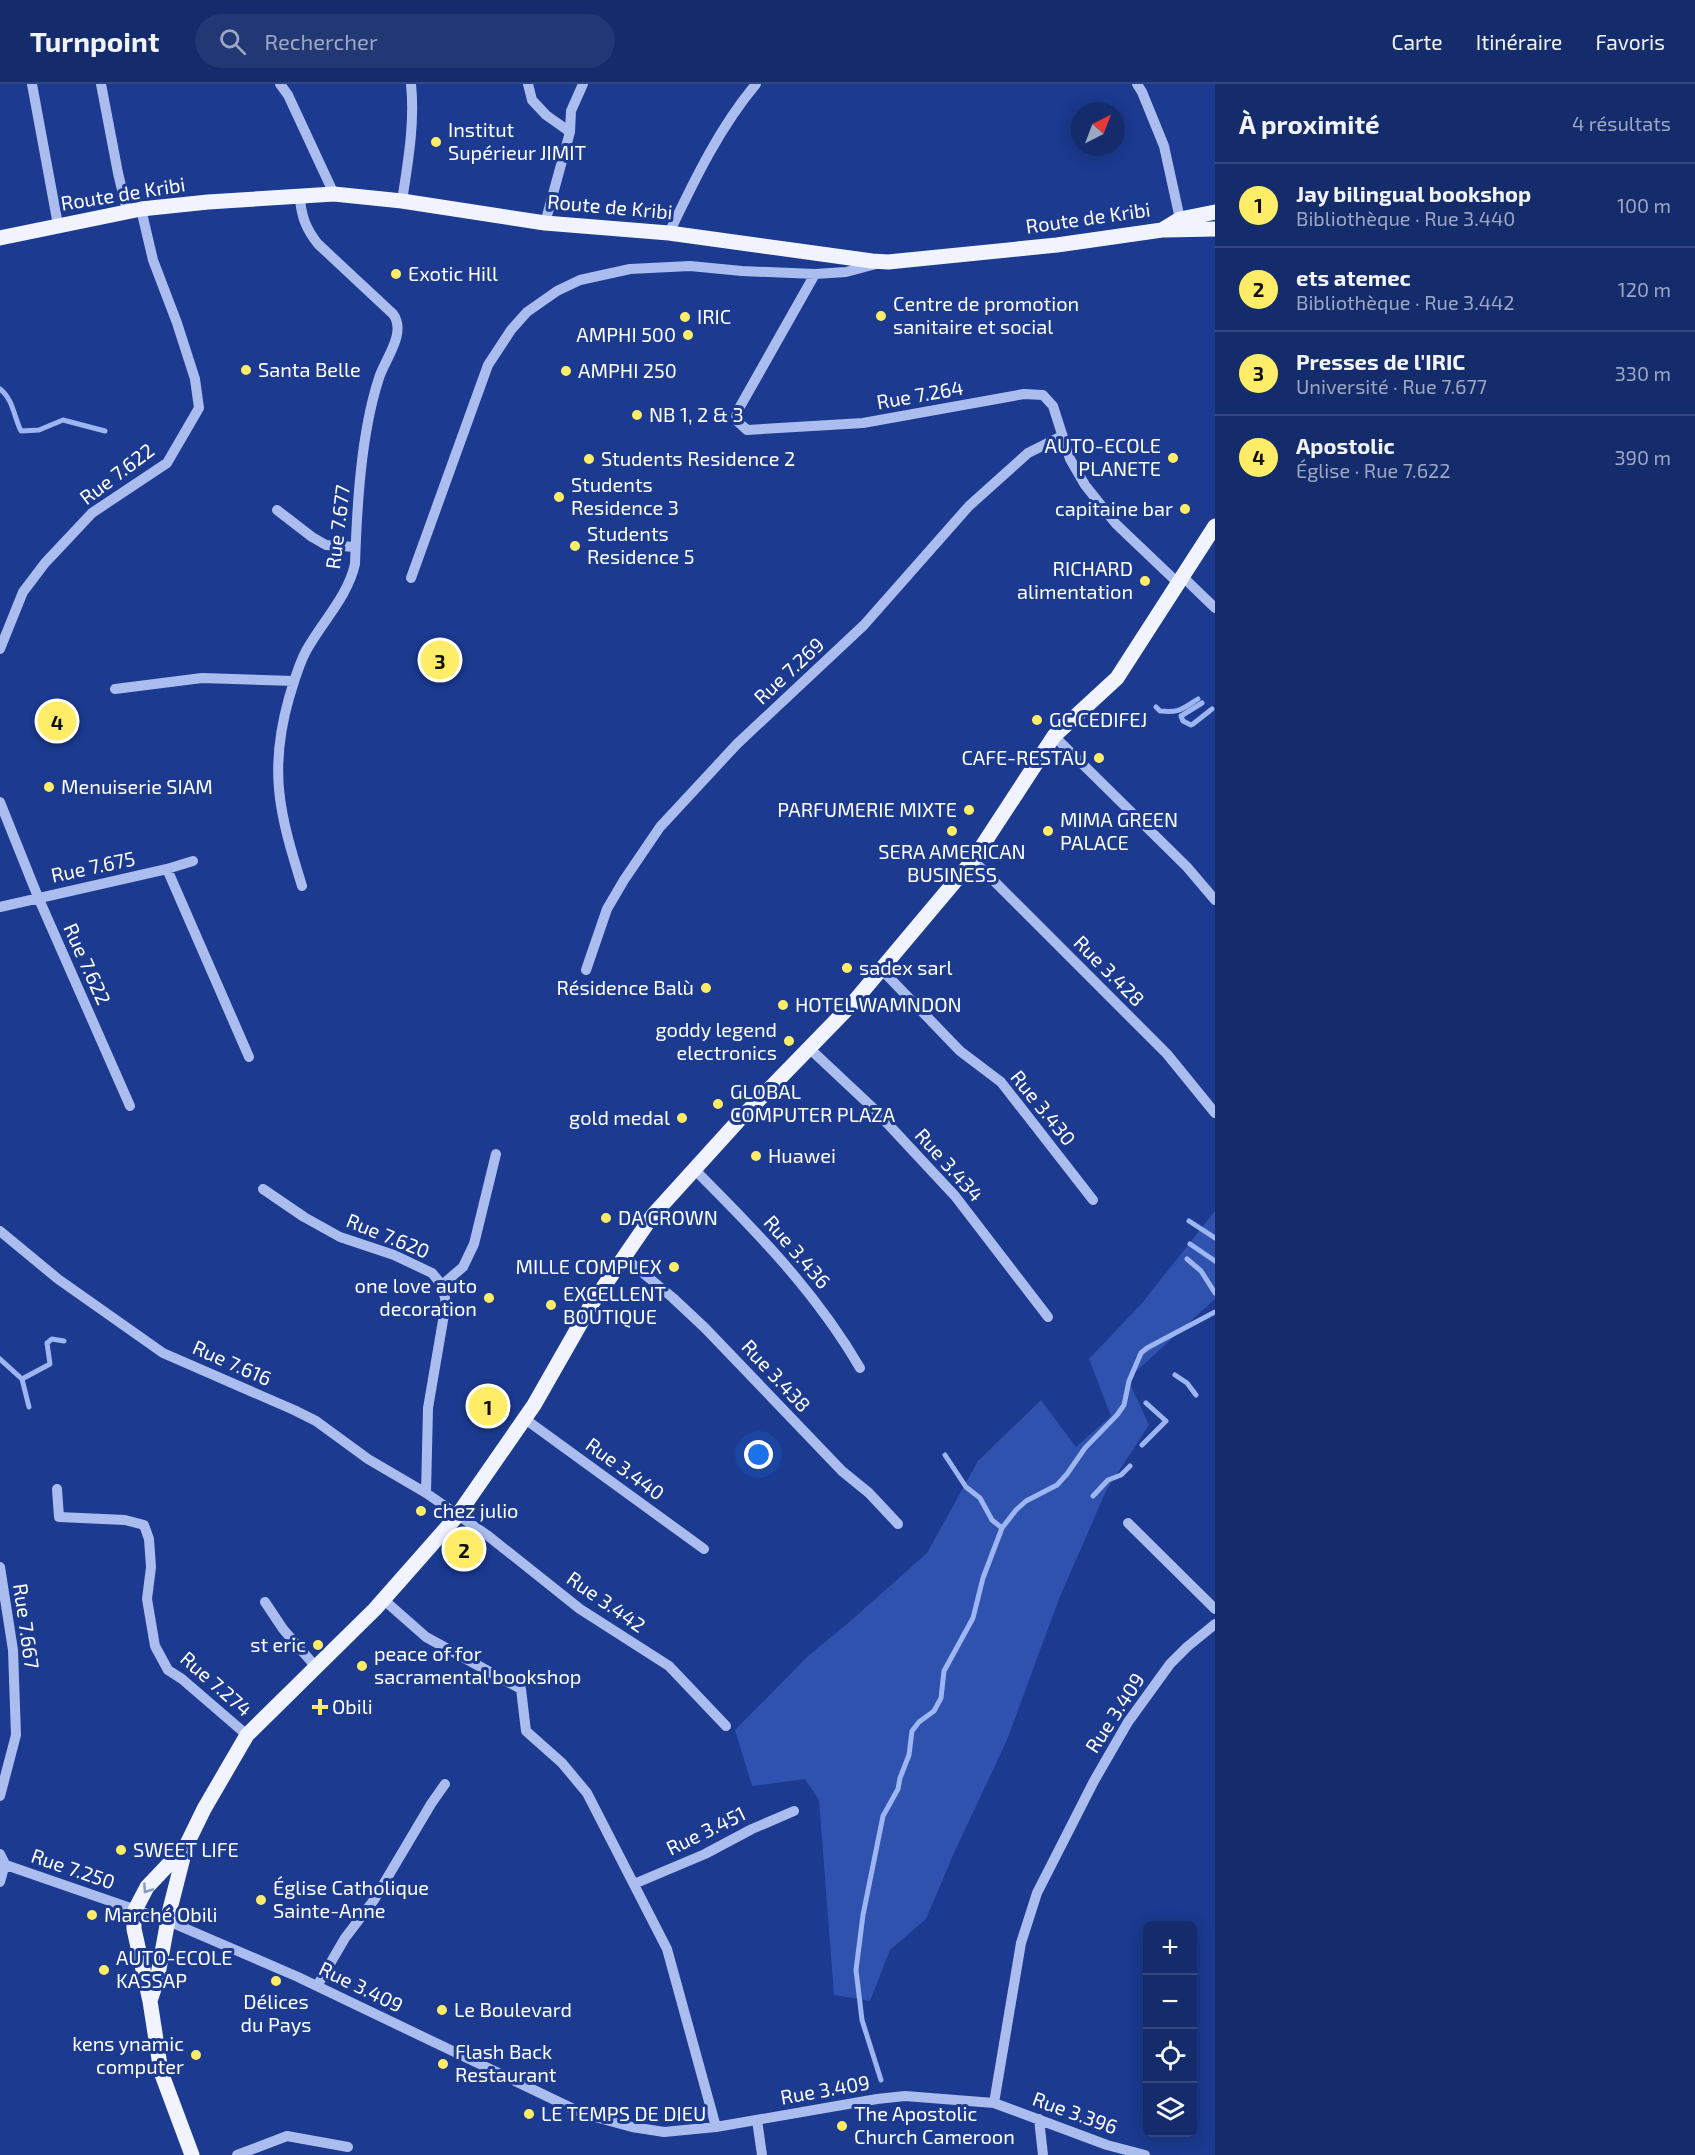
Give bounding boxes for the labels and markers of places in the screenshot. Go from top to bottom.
place label: Institut Supérieur JIMIT [448,117,587,164]
marker: Institut Supérieur JIMIT [429,135,443,149]
place label: Exotic Hill [408,261,498,285]
marker: Exotic Hill [389,267,403,281]
place label: Centre de promotion sanitaire et social [893,291,1079,338]
place label: IRIC [697,304,731,328]
marker: Centre de promotion sanitaire et social [874,309,888,323]
marker: IRIC [678,310,692,324]
place label: AMPHI 500 [576,322,676,346]
marker: AMPHI 500 [681,328,695,342]
place label: Santa Belle [258,357,361,381]
place label: AMPHI 250 [578,358,677,382]
marker: Santa Belle [239,363,253,377]
marker: AMPHI 250 [559,364,573,378]
place label: NB 1, 2 & 3 [649,402,744,426]
marker: NB 1, 2 & 3 [630,408,644,422]
place label: AUTO-ECOLE PLANETE [1045,433,1161,480]
place label: Students Residence 2 [601,446,795,470]
marker: AUTO-ECOLE PLANETE [1166,451,1180,465]
marker: Students Residence 2 [582,452,596,466]
place label: Students Residence 3 [571,472,679,519]
marker: Students Residence 3 [552,490,566,504]
place label: capitaine bar [1055,496,1173,520]
marker: capitaine bar [1178,502,1192,516]
place label: Students Residence 5 [587,521,694,568]
marker: Students Residence 5 [568,539,582,553]
place label: RICHARD alimentation [1017,556,1133,603]
marker: RICHARD alimentation [1138,574,1152,588]
pin: 3 [420,638,460,682]
pin: 4 [38,698,76,744]
place label: GC CEDIFEJ [1049,707,1147,731]
marker: GC CEDIFEJ [1030,713,1044,727]
place label: CAFE-RESTAU [961,745,1087,769]
marker: CAFE-RESTAU [1092,751,1106,765]
place label: Menuiserie SIAM [61,774,213,798]
marker: Menuiserie SIAM [42,780,56,794]
place label: PARFUMERIE MIXTE [777,797,957,821]
marker: PARFUMERIE MIXTE [962,803,976,817]
place label: MIMA GREEN PALACE [1060,807,1178,854]
marker: SERA AMERICAN BUSINESS [945,824,959,838]
marker: MIMA GREEN PALACE [1041,824,1055,838]
place label: SERA AMERICAN BUSINESS [878,839,1026,886]
place label: sadex sarl [859,955,953,979]
marker: sadex sarl [840,961,854,975]
place label: Résidence Balù [557,975,694,999]
marker: Résidence Balù [699,981,713,995]
place label: HOTEL WAMNDON [795,992,962,1016]
marker: HOTEL WAMNDON [776,998,790,1012]
place label: goddy legend electronics [655,1017,777,1064]
marker: goddy legend electronics [782,1034,796,1048]
place label: GLOBAL COMPUTER PLAZA [730,1079,896,1126]
marker: GLOBAL COMPUTER PLAZA [711,1097,725,1111]
place label: gold medal [569,1105,670,1129]
marker: gold medal [675,1111,689,1125]
place label: Huawei [768,1143,836,1167]
marker: Huawei [749,1149,763,1163]
place label: DA CROWN [618,1205,718,1229]
marker: DA CROWN [599,1211,613,1225]
place label: MILLE COMPLEX [515,1254,662,1278]
marker: MILLE COMPLEX [667,1260,681,1274]
place label: one love auto decoration [355,1273,477,1320]
place label: EXCELLENT BOUTIQUE [563,1281,666,1328]
marker: one love auto decoration [482,1291,496,1305]
marker: EXCELLENT BOUTIQUE [544,1298,558,1312]
pin: 1 [468,1384,508,1428]
place label: chez julio [433,1498,518,1522]
marker: chez julio [414,1504,428,1518]
pin: 2 [444,1526,484,1572]
place label: st eric [250,1632,306,1656]
marker: st eric [311,1638,325,1652]
place label: peace of for sacramental bookshop [374,1641,581,1688]
marker: peace of for sacramental bookshop [355,1659,369,1673]
place label: Obili [332,1694,373,1718]
marker: Obili [313,1700,327,1714]
place label: SWEET LIFE [133,1837,239,1861]
marker: SWEET LIFE [114,1843,128,1857]
place label: Église Catholique Sainte-Anne [273,1875,429,1922]
marker: Église Catholique Sainte-Anne [254,1893,268,1907]
place label: Marché Obili [104,1902,218,1926]
marker: Marché Obili [85,1908,99,1922]
place label: AUTO-ECOLE KASSAP [116,1945,232,1992]
marker: AUTO-ECOLE KASSAP [97,1963,111,1977]
marker: Délices du Pays [269,1974,283,1988]
place label: Délices du Pays [241,1989,311,2036]
place label: Le Boulevard [454,1997,572,2021]
marker: Le Boulevard [435,2003,449,2017]
place label: kens ynamic computer [72,2031,184,2078]
place label: Flash Back Restaurant [455,2039,557,2086]
marker: kens ynamic computer [189,2048,203,2062]
marker: Flash Back Restaurant [436,2057,450,2071]
place label: LE TEMPS DE DIEU [541,2101,706,2125]
place label: The Apostolic Church Cameroon [854,2101,1015,2148]
marker: LE TEMPS DE DIEU [522,2107,536,2121]
marker: The Apostolic Church Cameroon [835,2119,849,2133]

